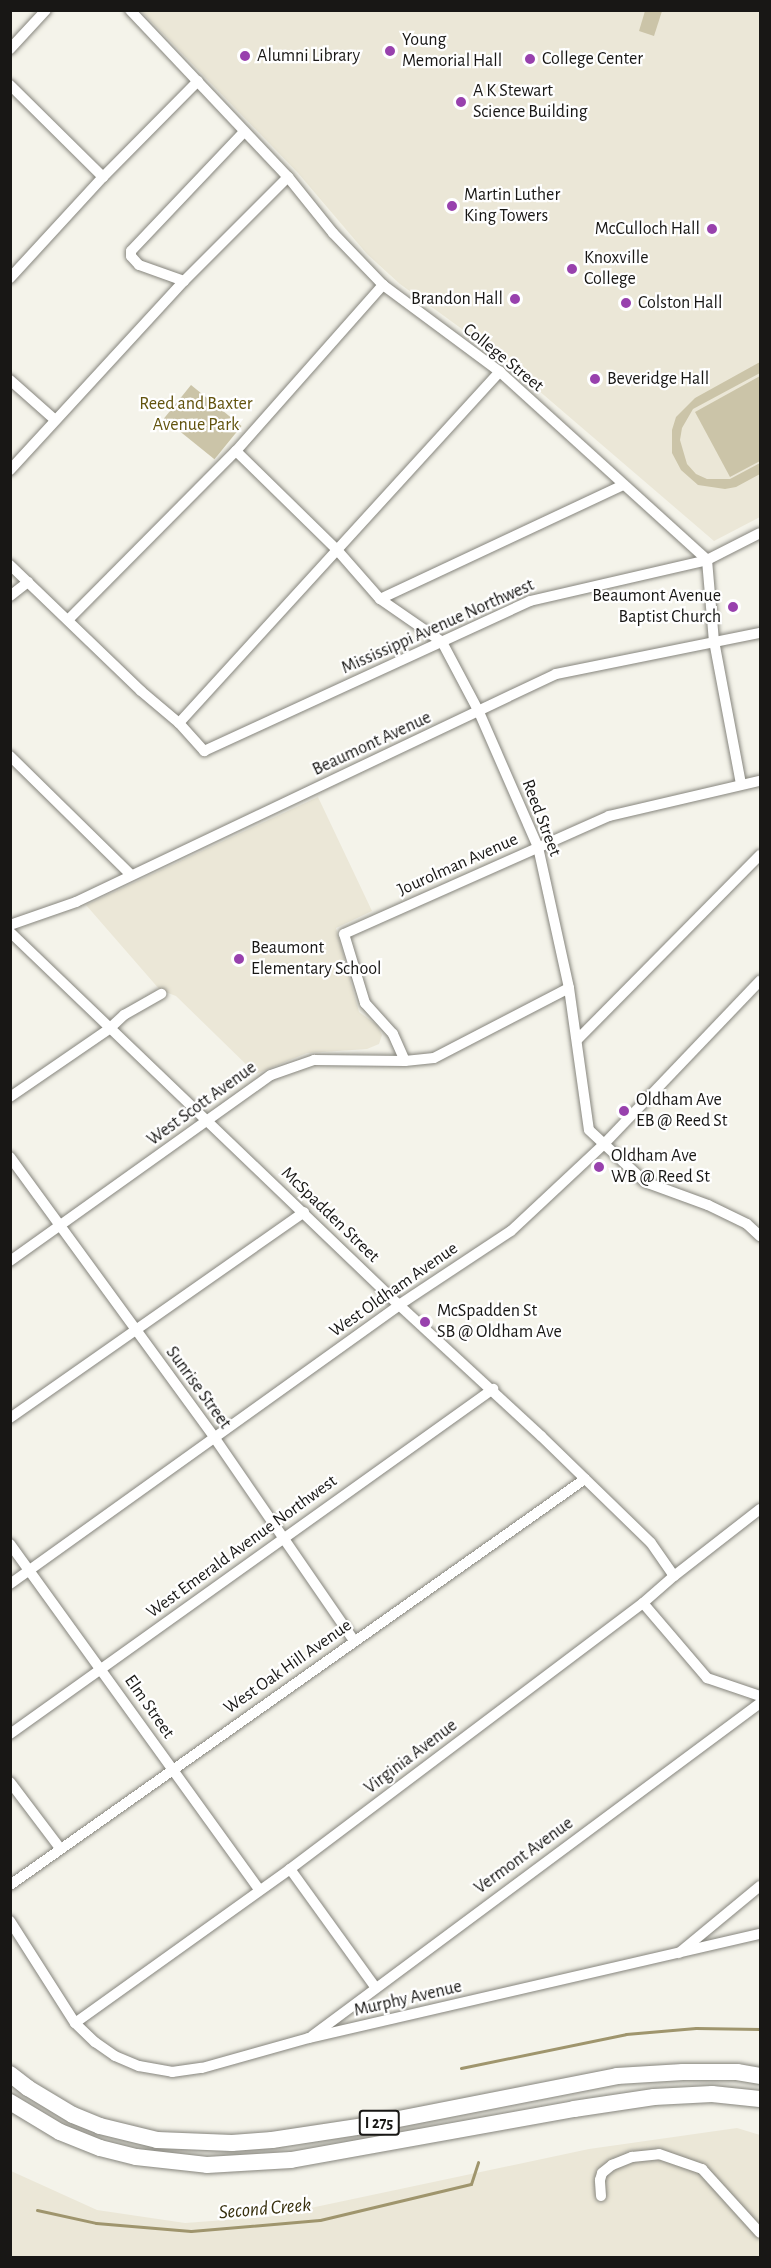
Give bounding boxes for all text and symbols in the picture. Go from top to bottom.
place label: Young Memorial Hall [402,30,502,72]
marker: Young Memorial Hall [383,44,397,58]
place label: Alumni Library [257,45,360,67]
place label: College Center [542,48,643,70]
marker: Alumni Library [238,49,252,63]
marker: College Center [523,52,537,66]
place label: A K Stewart Science Building [473,81,588,124]
marker: A K Stewart Science Building [454,95,468,109]
place label: Martin Luther King Towers [464,185,560,228]
marker: Martin Luther King Towers [445,199,459,213]
place label: McCulloch Hall [595,218,700,240]
marker: McCulloch Hall [705,222,719,236]
place label: Knoxville College [584,248,648,290]
marker: Knoxville College [565,262,579,276]
place label: Brandon Hall [411,288,503,310]
marker: Brandon Hall [508,292,522,306]
place label: Colston Hall [638,292,723,314]
marker: Colston Hall [619,296,633,310]
street label: College Street [458,319,548,397]
place label: Beveridge Hall [607,368,709,390]
marker: Beveridge Hall [588,372,602,386]
park label: Reed and Baxter Avenue Park [139,394,253,436]
street label: Mississippi Avenue Northwest [338,575,538,679]
place label: Beaumont Avenue Baptist Church [592,586,721,628]
marker: Beaumont Avenue Baptist Church [726,600,740,614]
street label: Beaumont Avenue [309,707,435,781]
street label: Reed Street [516,777,566,859]
street label: Jourolman Avenue [394,829,522,901]
place label: Beaumont Elementary School [251,938,381,980]
marker: Beaumont Elementary School [232,952,246,966]
street label: West Scott Avenue [143,1057,261,1151]
place label: Oldham Ave EB @ Reed St [636,1090,728,1132]
marker: Oldham Ave EB @ Reed St [617,1104,631,1118]
place label: Oldham Ave WB @ Reed St [611,1146,710,1188]
marker: Oldham Ave WB @ Reed St [592,1160,606,1174]
street label: McSpadden Street [276,1163,384,1267]
street label: West Oldham Avenue [326,1238,462,1342]
place label: McSpadden St SB @ Oldham Ave [437,1301,562,1344]
marker: McSpadden St SB @ Oldham Ave [418,1315,432,1329]
street label: Sunrise Street [161,1342,235,1434]
street label: West Emerald Avenue Northwest [143,1471,341,1623]
street label: West Oak Hill Avenue [220,1615,356,1719]
street label: Elm Street [119,1671,179,1743]
street label: Virginia Avenue [360,1715,462,1799]
street label: Vermont Avenue [470,1813,578,1899]
street label: Murphy Avenue [352,1976,464,2022]
road number: I 275 [358,2110,400,2136]
water label: Second Creek [218,2193,312,2225]

